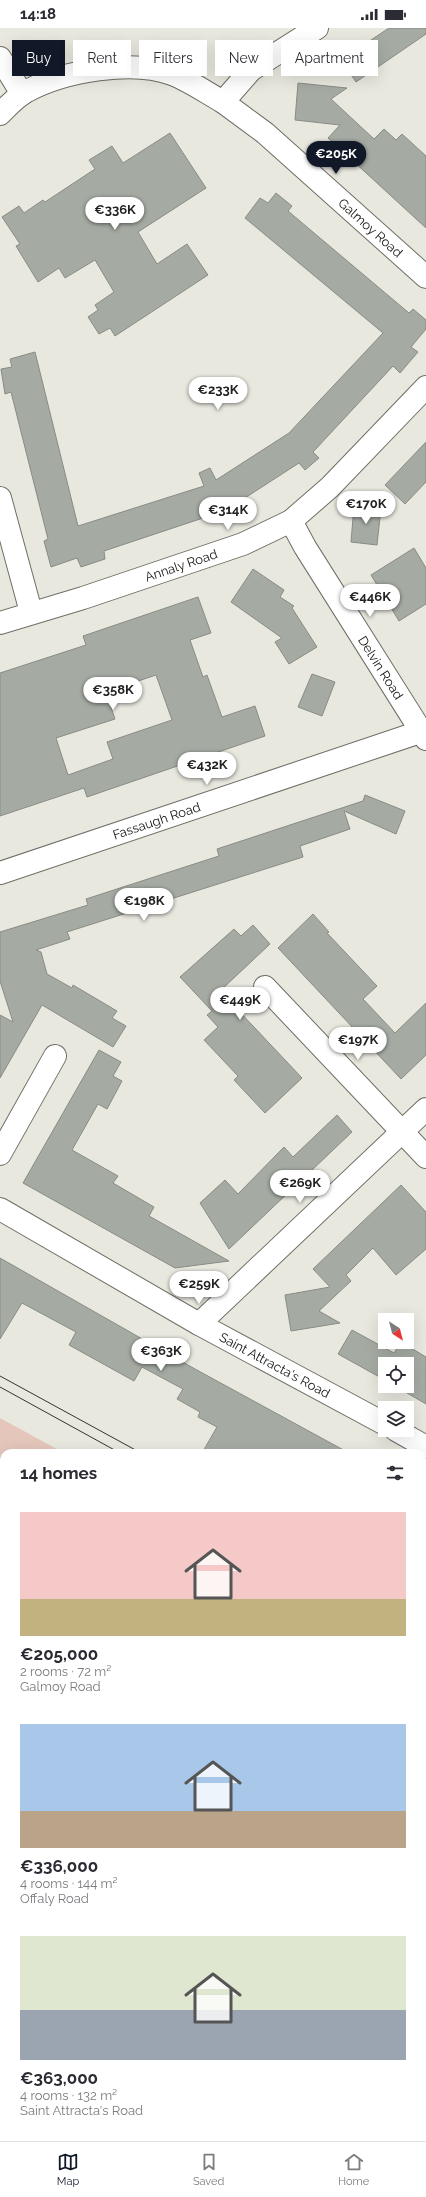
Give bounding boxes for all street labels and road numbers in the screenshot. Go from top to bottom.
street label: Galmoy Road [336,195,406,260]
street label: Annaly Road [143,546,219,584]
street label: Delvin Road [355,633,407,702]
street label: Fassaugh Road [111,799,202,842]
street label: Saint Attracta's Road [217,1329,333,1401]

